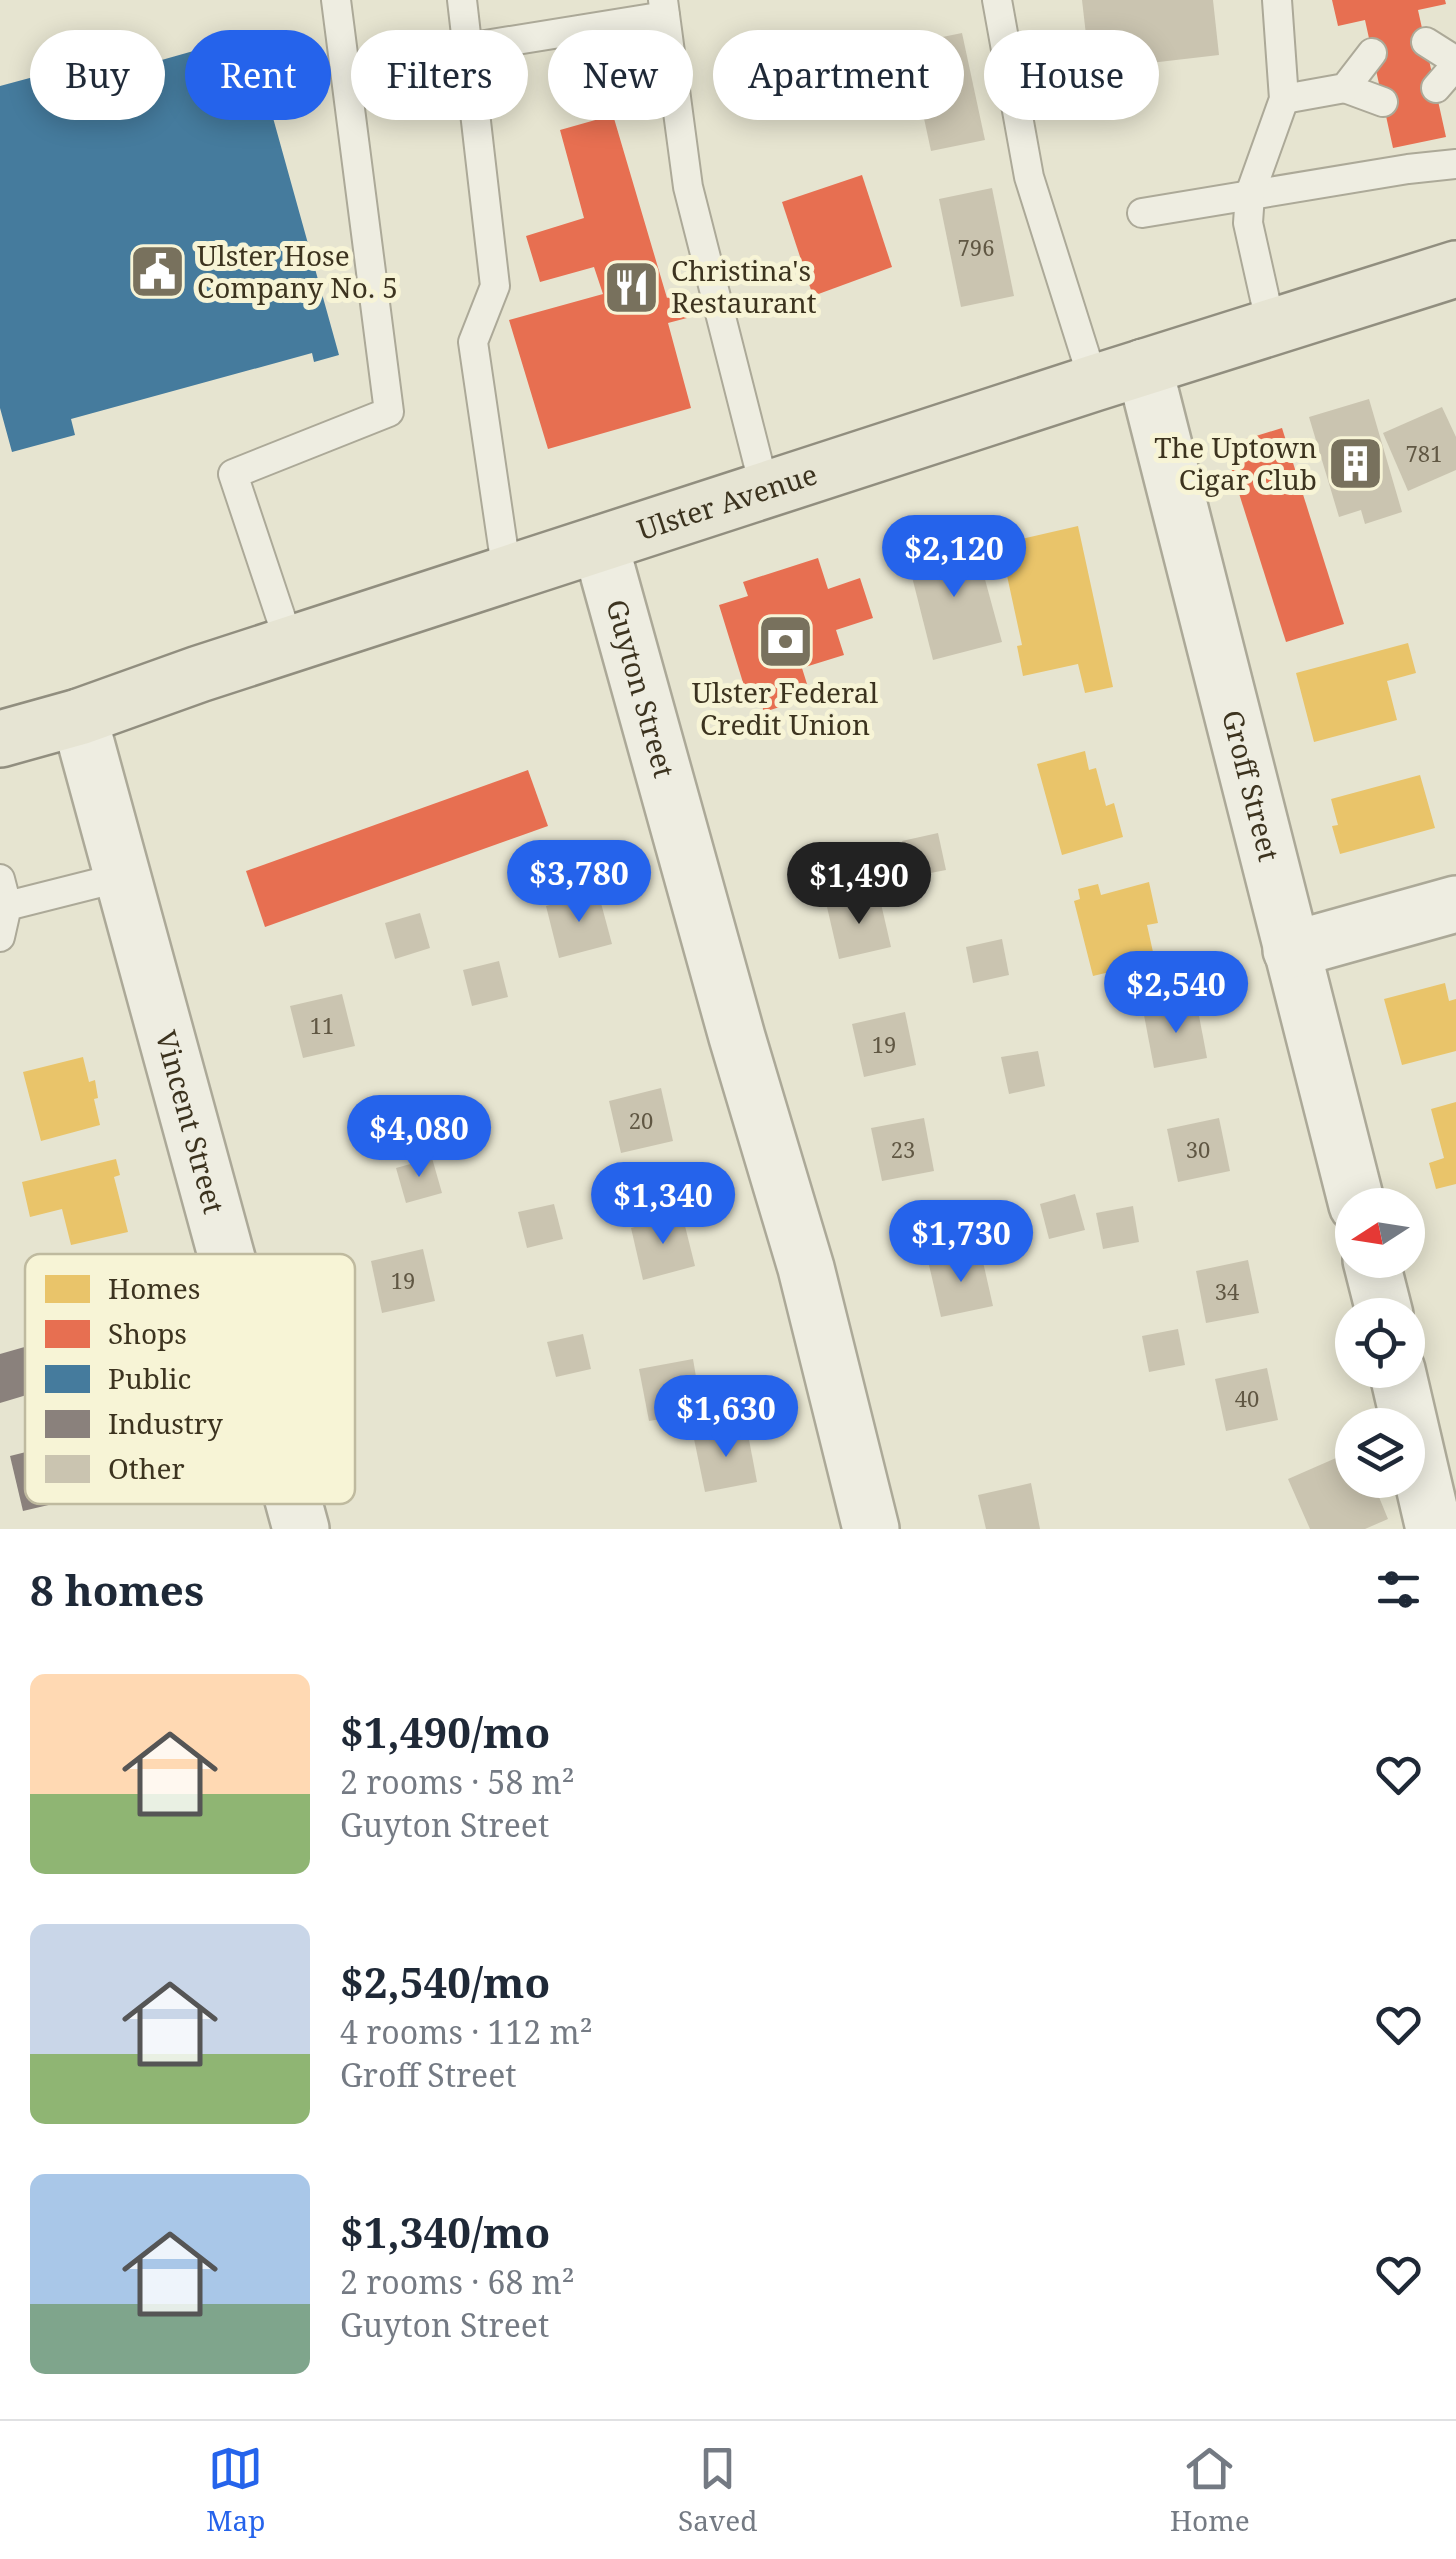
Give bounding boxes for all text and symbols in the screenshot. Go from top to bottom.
chip: Buy [30,30,165,120]
chip: Rent [185,30,331,120]
chip: Filters [351,30,528,120]
chip: New [548,30,693,120]
chip: Apartment [713,30,964,120]
chip: House [984,30,1159,120]
house number: 796 [958,232,994,262]
place label: Ulster Hose Company No. 5 [197,236,398,306]
public building icon: Ulster Hose Company No. 5 [128,242,188,302]
place label: Christina's Restaurant [671,251,817,321]
restaurant icon: Christina's Restaurant [602,257,662,317]
place label: The Uptown Cigar Club [1154,428,1317,498]
building icon: The Uptown Cigar Club [1326,434,1386,494]
house number: 781 [1406,438,1442,468]
street label: Ulster Avenue [632,454,822,548]
pin: $2,120 [873,515,1035,600]
text: $2,120 [904,526,1004,569]
street label: Guyton Street [598,595,684,782]
bank icon: Ulster Federal Credit Union [755,612,815,672]
place label: Ulster Federal Credit Union [692,673,878,743]
street label: Groff Street [1214,706,1289,865]
pin: $3,780 [498,840,660,925]
pin: $1,490 [778,842,940,927]
text: $3,780 [529,851,629,894]
text: $1,490 [809,853,909,896]
pin: $2,540 [1095,951,1257,1036]
text: $2,540 [1126,962,1226,1005]
house number: 11 [310,1010,334,1040]
street label: Vincent Street [148,1026,234,1218]
house number: 19 [872,1029,896,1059]
pin: $4,080 [338,1095,500,1180]
house number: 20 [629,1105,653,1135]
text: $4,080 [369,1106,469,1149]
house number: 23 [891,1134,915,1164]
house number: 30 [1186,1134,1210,1164]
pin: $1,340 [582,1162,744,1247]
text: $1,340 [613,1173,713,1216]
north arrow [1335,1188,1425,1278]
map controls [1335,1188,1425,1498]
pin: $1,730 [880,1200,1042,1285]
text: $1,730 [911,1211,1011,1254]
legend [25,1254,355,1504]
house number: 19 [391,1265,415,1295]
text: Homes [108,1269,200,1307]
house number: 34 [1215,1276,1239,1306]
button: locate [1335,1298,1425,1388]
text: Shops [108,1314,187,1352]
text: Public [108,1359,191,1397]
pin: $1,630 [645,1375,807,1460]
house number: 40 [1235,1383,1259,1413]
text: $1,630 [676,1386,776,1429]
text: Industry [108,1404,223,1442]
button: layers [1335,1408,1425,1498]
text: Other [108,1449,185,1487]
text: 8 homes [30,1561,204,1618]
icon: filters [1371,1562,1426,1617]
text: $1,490/mo [340,1703,550,1760]
icon: home [110,1714,230,1834]
icon: heart [1371,1747,1426,1802]
text: 2 rooms · 58 m² [340,1760,575,1803]
text: Guyton Street [340,1803,549,1846]
text: $2,540/mo [340,1953,550,2010]
icon: home [110,1964,230,2084]
icon: heart [1371,1997,1426,2052]
text: 4 rooms · 112 m² [340,2010,593,2053]
text: Groff Street [340,2053,517,2096]
text: $1,340/mo [340,2203,550,2260]
icon: home [110,2214,230,2334]
icon: heart [1371,2247,1426,2302]
text: 2 rooms · 68 m² [340,2260,575,2303]
text: Guyton Street [340,2303,549,2346]
tab: Map [206,2441,265,2539]
tab: Saved [678,2441,757,2539]
tab: Home [1170,2441,1250,2539]

